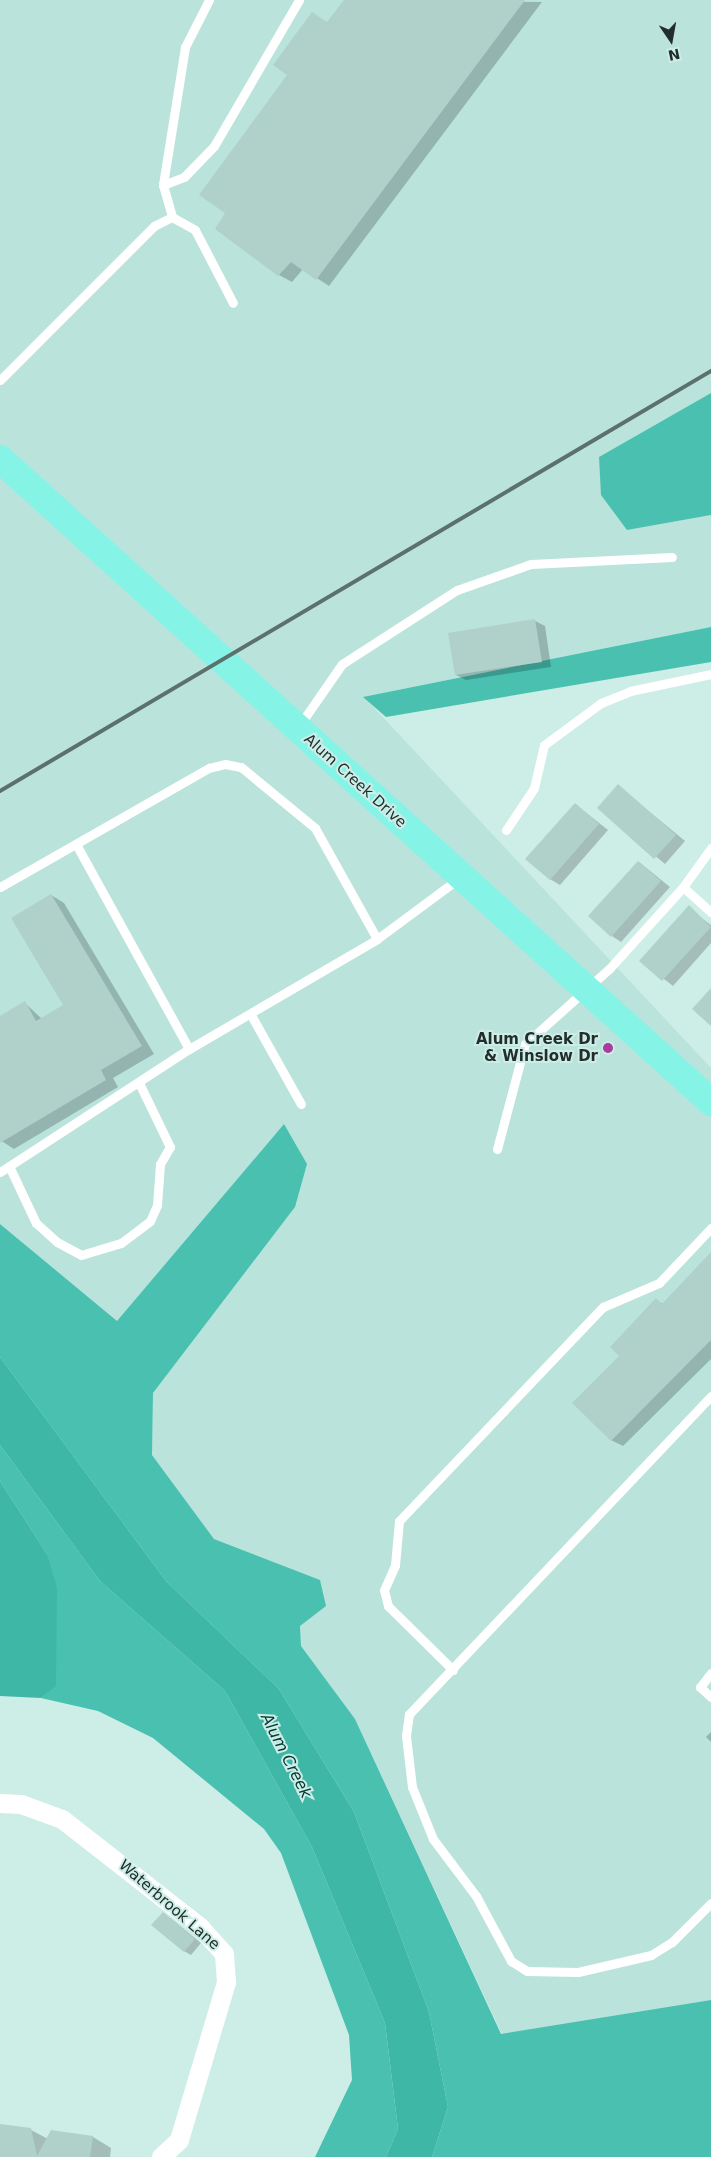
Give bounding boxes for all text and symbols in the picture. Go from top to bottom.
north arrow [646,15,696,65]
text: N [667,46,682,64]
street label: Alum Creek Drive [300,730,410,832]
place label: Alum Creek Dr & Winslow Dr [476,1030,598,1065]
marker: Alum Creek Dr & Winslow Dr [602,1042,614,1054]
water label: Alum Creek [256,1710,316,1802]
street label: Waterbrook Lane [115,1856,223,1954]

